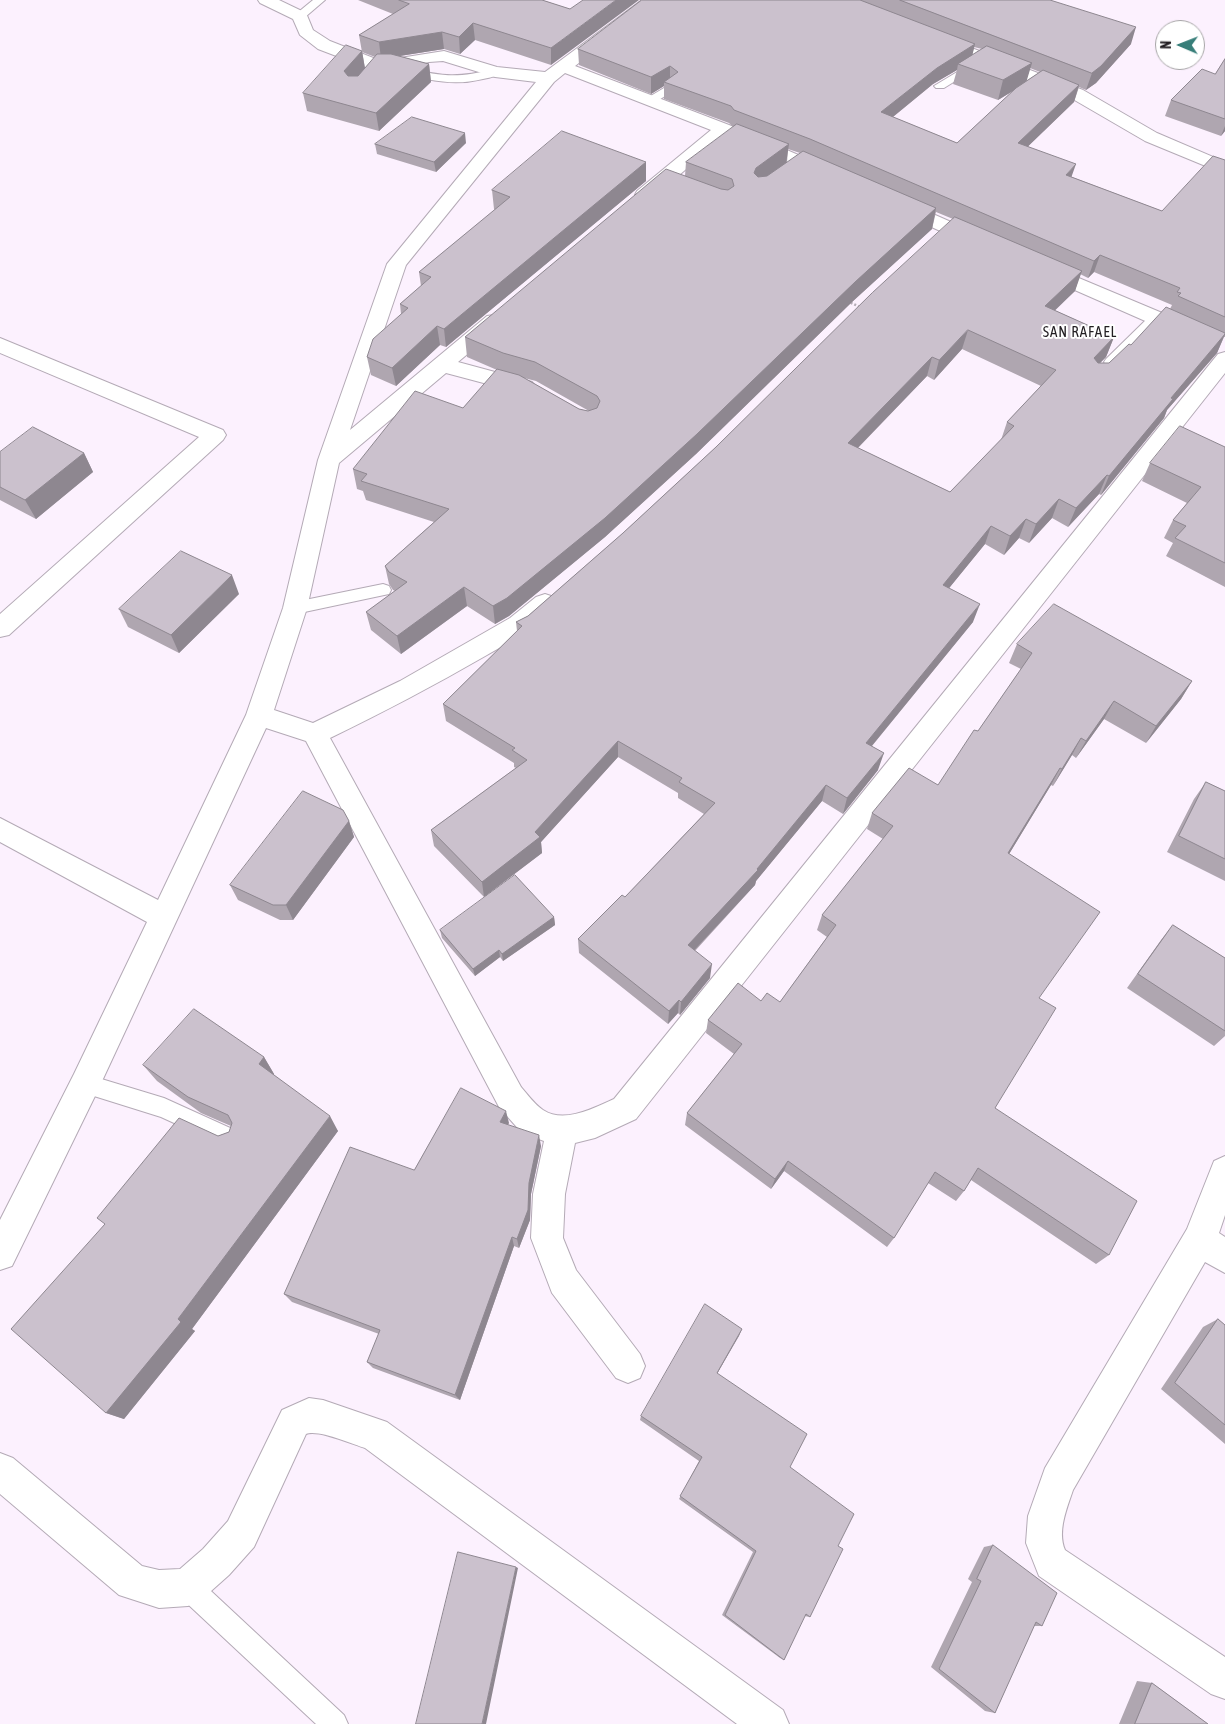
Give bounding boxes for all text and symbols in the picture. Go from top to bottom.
north arrow [1155,20,1205,70]
text: N [1158,40,1174,49]
district label: SAN RAFAEL [1041,323,1119,341]

